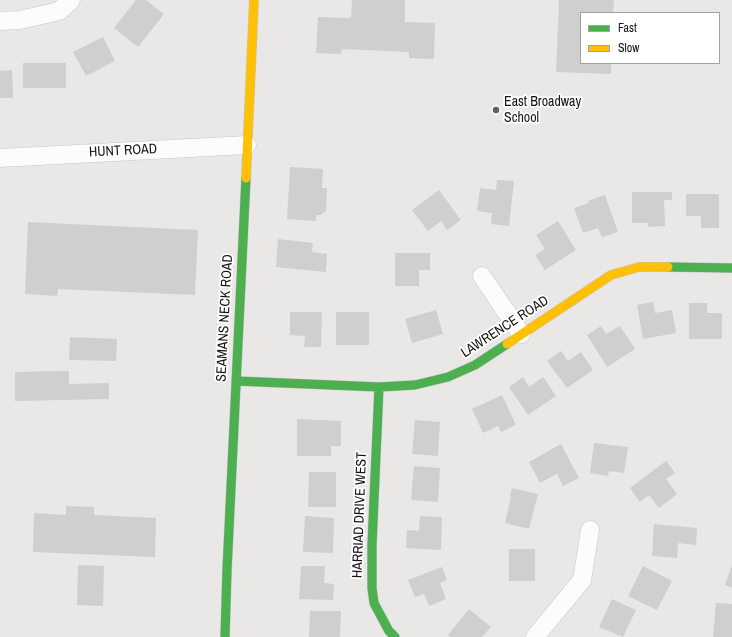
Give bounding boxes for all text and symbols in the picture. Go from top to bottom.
legend [580,12,720,64]
text: Fast [618,20,637,36]
text: Slow [618,40,639,56]
place label: East Broadway School [504,94,581,126]
marker: East Broadway School [491,105,501,115]
street label: HUNT ROAD [88,141,158,161]
street label: SEAMANS NECK ROAD [213,254,237,382]
street label: LAWRENCE ROAD [458,292,552,362]
street label: HARRIAD DRIVE WEST [349,452,371,578]

